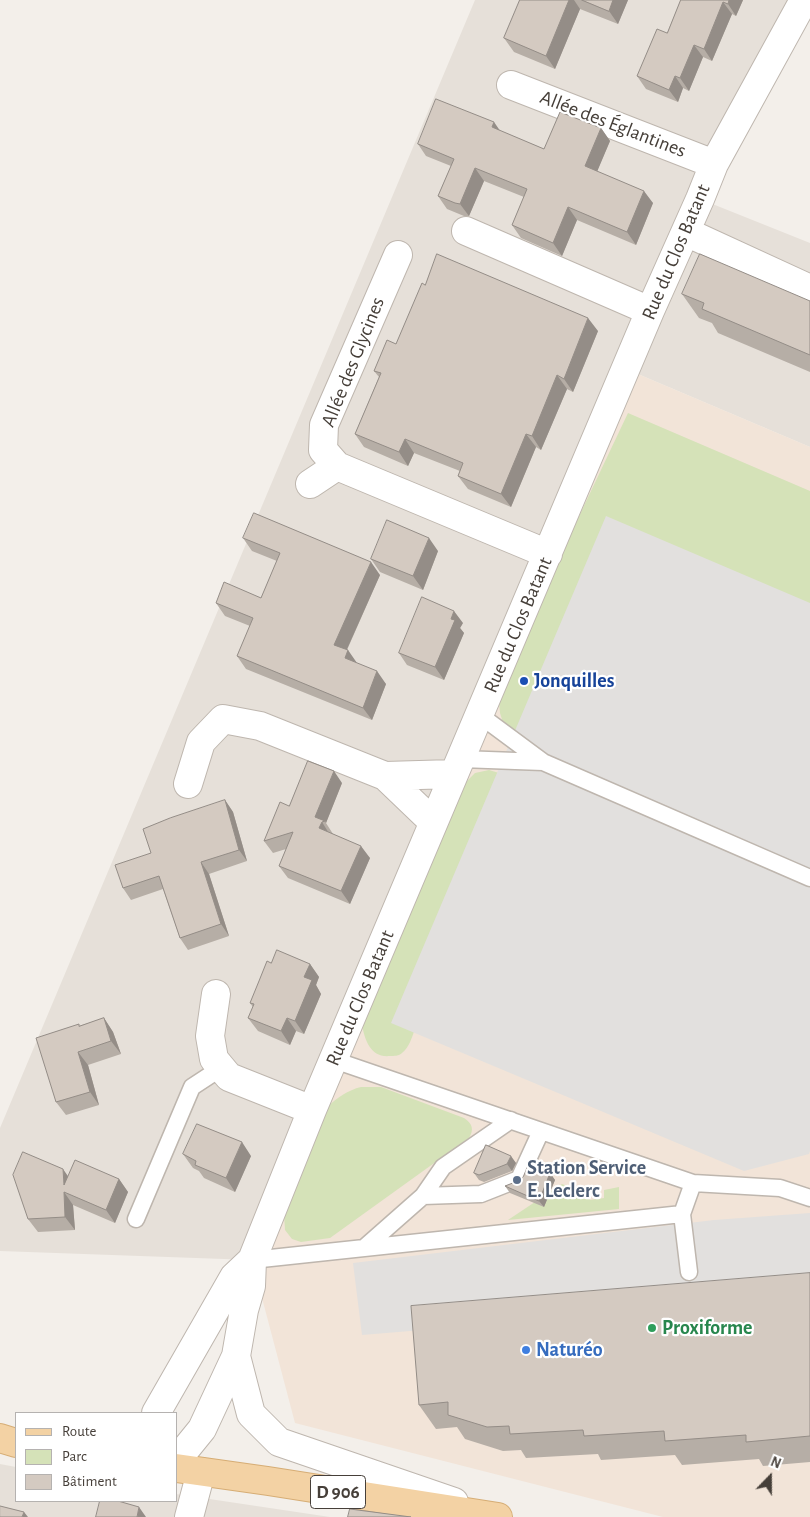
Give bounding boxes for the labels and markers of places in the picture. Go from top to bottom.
place label: Jonquilles [534,669,614,693]
marker: Jonquilles [518,675,530,687]
place label: Station Service E. Leclerc [527,1156,646,1203]
marker: Station Service E. Leclerc [511,1174,523,1186]
place label: Proxiforme [662,1316,753,1340]
marker: Proxiforme [646,1322,658,1334]
place label: Naturéo [536,1338,603,1362]
marker: Naturéo [520,1344,532,1356]

